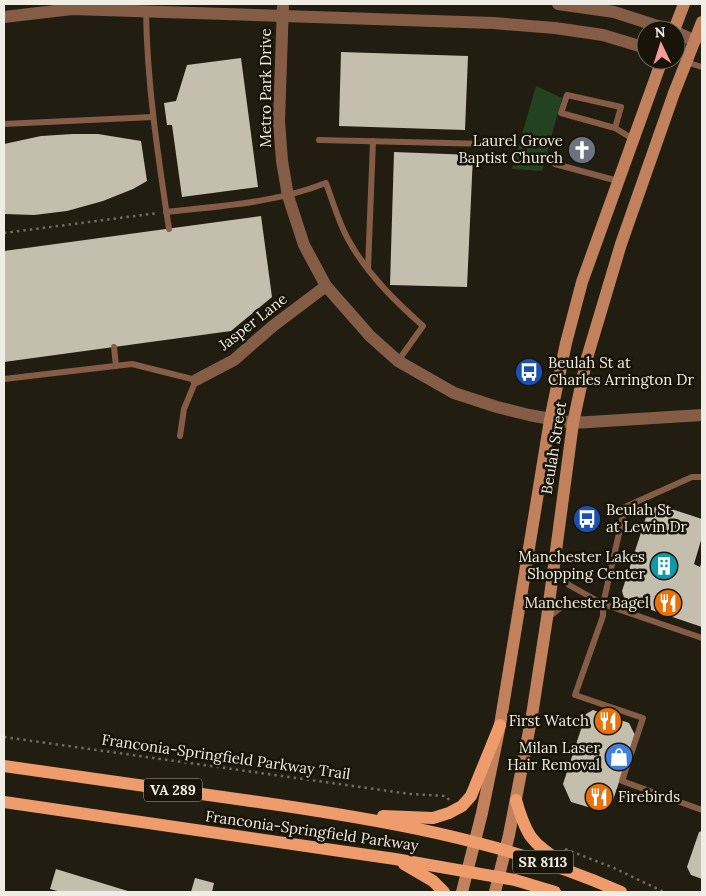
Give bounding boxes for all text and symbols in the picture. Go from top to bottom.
north arrow [636,20,686,70]
text: N [654,23,666,41]
street label: Metro Park Drive [256,28,275,148]
place label: Laurel Grove Baptist Church [458,131,563,167]
church icon: Laurel Grove Baptist Church [567,135,597,165]
street label: Jasper Lane [214,289,291,355]
place label: Beulah St at Charles Arrington Dr [548,353,695,389]
bus stop icon: Beulah St at Charles Arrington Dr [514,357,544,387]
street label: Beulah Street [537,400,570,496]
place label: Beulah St at Lewin Dr [606,500,688,536]
bus stop icon: Beulah St at Lewin Dr [572,504,602,534]
place label: Manchester Lakes Shopping Center [518,547,645,583]
building icon: Manchester Lakes Shopping Center [649,551,679,581]
restaurant icon: Manchester Bagel [653,588,683,618]
place label: Manchester Bagel [524,593,649,612]
restaurant icon: First Watch [593,706,623,736]
place label: First Watch [509,711,589,730]
street label: Franconia-Springfield Parkway Trail [100,730,352,783]
place label: Milan Laser Hair Removal [507,738,600,774]
shop icon: Milan Laser Hair Removal [604,742,634,772]
road number: VA 289 [144,778,202,802]
restaurant icon: Firebirds [584,782,614,812]
place label: Firebirds [618,787,680,806]
street label: Franconia-Springfield Parkway [204,806,420,855]
road number: SR 8113 [513,850,573,874]

